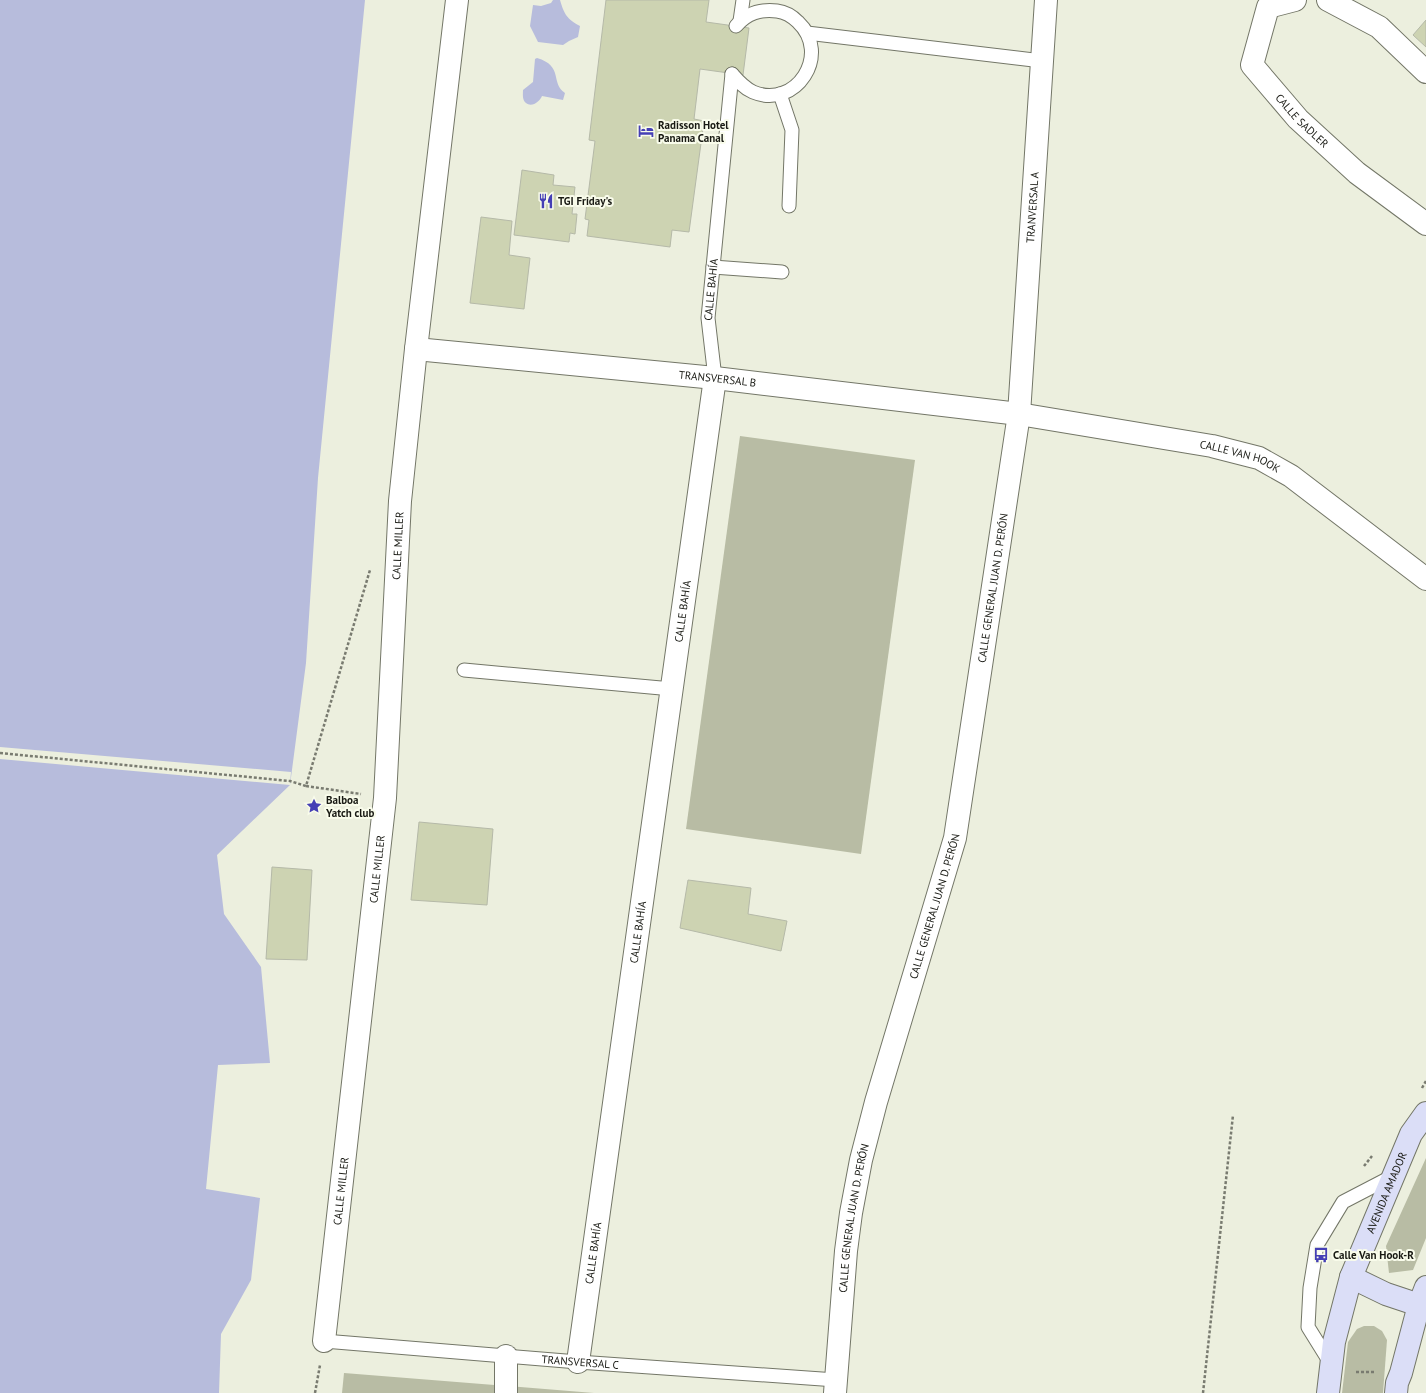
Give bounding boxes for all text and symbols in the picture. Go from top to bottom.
street label: CALLE SADLER [1272,91,1332,151]
place label: Radisson Hotel Panama Canal [658,118,729,145]
hotel icon: Radisson Hotel Panama Canal [637,122,655,140]
street label: TRANVERSAL A [1023,171,1042,244]
restaurant icon: TGI Friday's [537,192,555,210]
place label: TGI Friday's [558,194,612,208]
street label: CALLE BAHÍA [701,257,721,321]
street label: TRANSVERSAL B [678,368,757,390]
street label: CALLE VAN HOOK [1199,437,1283,476]
street label: CALLE MILLER [389,511,406,580]
street label: CALLE GENERAL JUAN D. PERÓN [975,512,1011,664]
street label: CALLE BAHÍA [671,579,694,643]
place label: Balboa Yatch club [325,793,374,820]
place icon: Balboa Yatch club [305,797,323,815]
street label: CALLE GENERAL JUAN D. PERÓN [906,833,963,981]
street label: CALLE MILLER [366,834,388,904]
street label: CALLE BAHÍA [627,900,649,964]
street label: CALLE GENERAL JUAN D. PERÓN [836,1142,872,1293]
street label: AVENIDA AMADOR [1363,1149,1410,1236]
street label: CALLE MILLER [330,1156,352,1226]
street label: CALLE BAHÍA [582,1221,604,1285]
bus stop icon: Calle Van Hook-R [1312,1246,1330,1264]
place label: Calle Van Hook-R [1333,1248,1414,1262]
street label: TRANSVERSAL C [541,1352,619,1372]

